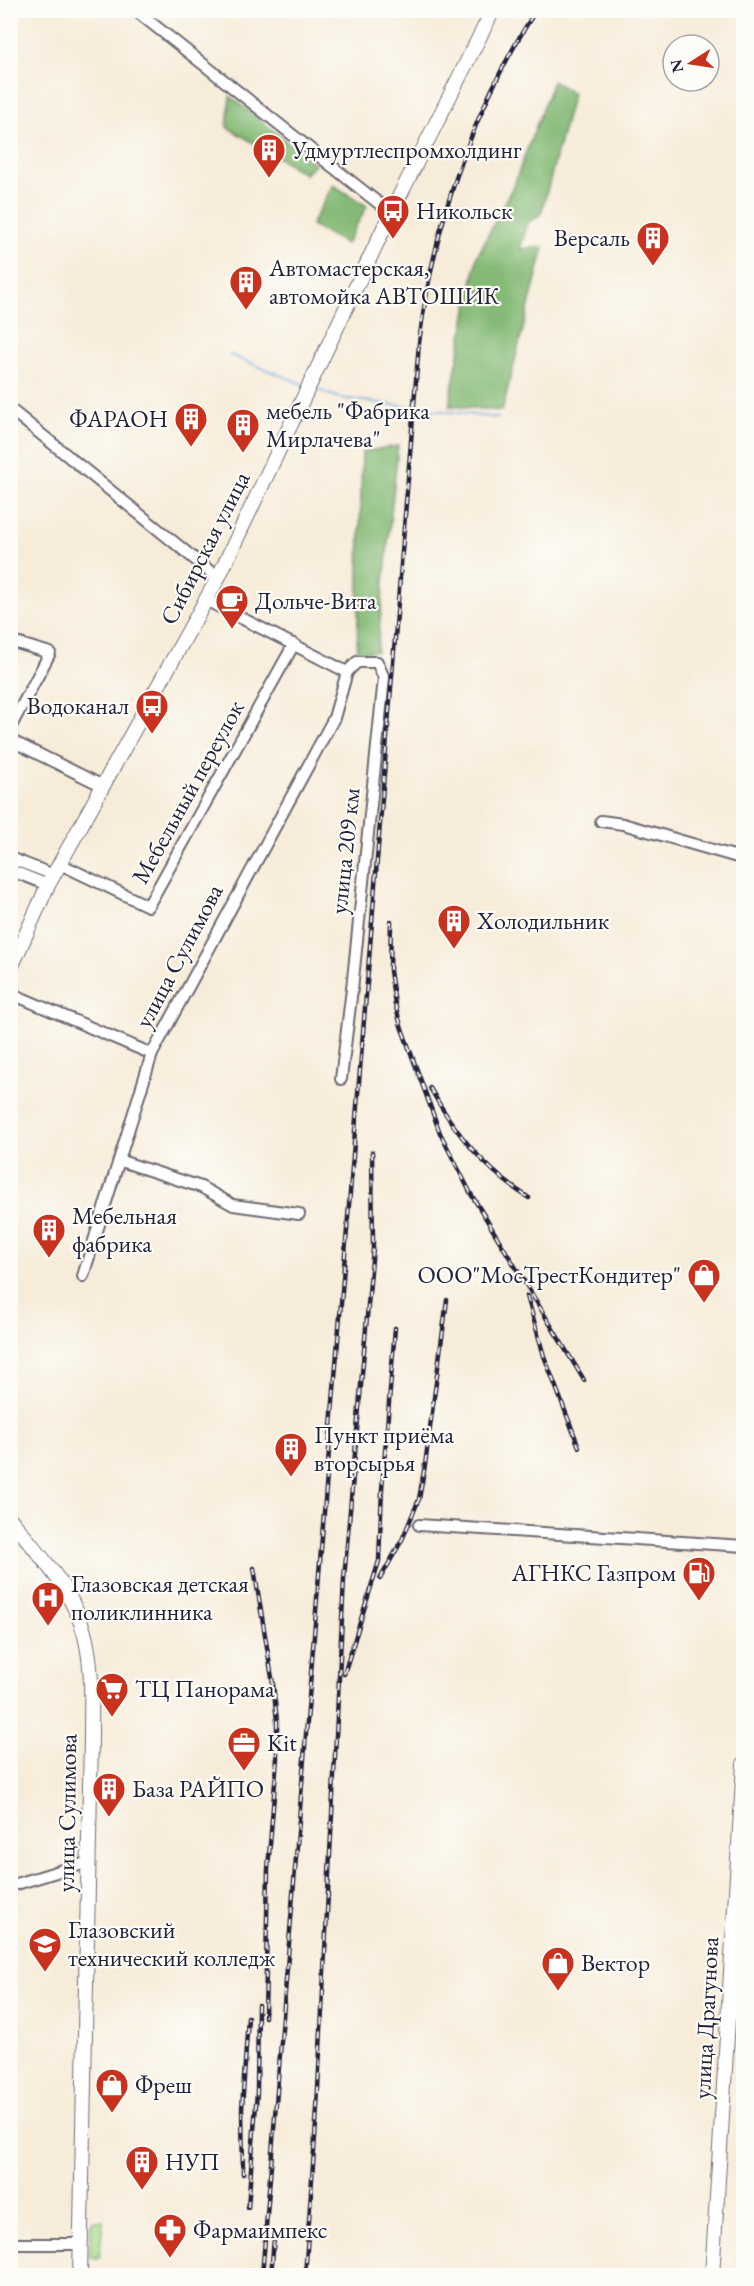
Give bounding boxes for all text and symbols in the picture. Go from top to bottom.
north arrow [661,33,721,93]
text: N [665,57,688,75]
building icon: Удмуртлеспромхолдинг [251,132,287,179]
place label: Удмуртлеспромхолдинг [291,134,522,165]
bus stop icon: Никольск [375,193,411,240]
place label: Никольск [416,195,513,226]
building icon: Версаль [635,220,671,267]
place label: Версаль [554,222,630,253]
place label: Автомастерская, автомойка АВТОШИК [268,252,499,311]
building icon: Автомастерская, автомойка АВТОШИК [228,264,264,311]
place label: мебель "Фабрика Мирлачева" [266,395,430,454]
building icon: ФАРАОН [173,401,209,448]
place label: ФАРАОН [69,403,168,434]
building icon: мебель "Фабрика Мирлачева" [225,407,261,454]
street label: Сибирская улица [153,466,257,630]
cafe icon: Дольче-Вита [214,583,250,630]
place label: Дольче-Вита [255,585,377,616]
bus stop icon: Водоканал [134,688,170,735]
place label: Водоканал [27,690,129,721]
street label: Мебельный переулок [124,694,251,889]
street label: улица 209 км [322,786,367,916]
street label: улица Сулимова [128,878,230,1033]
building icon: Холодильник [436,903,472,950]
place label: Холодильник [476,905,610,936]
place label: Мебельная фабрика [72,1200,177,1259]
building icon: Мебельная фабрика [31,1212,67,1259]
shop icon: ООО"МосТрестКондитер" [686,1257,722,1304]
place label: ООО"МосТрестКондитер" [418,1259,681,1290]
place label: Пункт приёма вторсырья [314,1419,455,1478]
building icon: Пункт приёма вторсырья [273,1431,309,1478]
fuel station icon: АГНКС Газпром [681,1555,717,1602]
place label: АГНКС Газпром [510,1557,676,1588]
place label: Глазовская детская поликлинника [71,1568,249,1627]
hospital icon: Глазовская детская поликлинника [30,1580,66,1627]
supermarket icon: ТЦ Панорама [94,1671,130,1718]
place label: ТЦ Панорама [135,1673,275,1704]
office icon: Kit [226,1725,262,1772]
place label: Kit [267,1727,297,1758]
street label: улица Сулимова [50,1733,83,1893]
building icon: База РАЙПО [91,1771,127,1818]
place label: База РАЙПО [132,1773,264,1804]
place label: Глазовский технический колледж [68,1914,276,1973]
school or university icon: Глазовский технический колледж [27,1926,63,1973]
street label: улица Драгунова [686,1936,725,2100]
shop icon: Вектор [540,1945,576,1992]
place label: Вектор [581,1947,650,1978]
shop icon: Фреш [94,2067,130,2114]
place label: Фреш [135,2069,192,2100]
building icon: НУП [124,2144,160,2191]
place label: НУП [165,2146,220,2177]
pharmacy icon: Фармаимпекс [152,2212,188,2259]
place label: Фармаимпекс [193,2214,328,2245]

